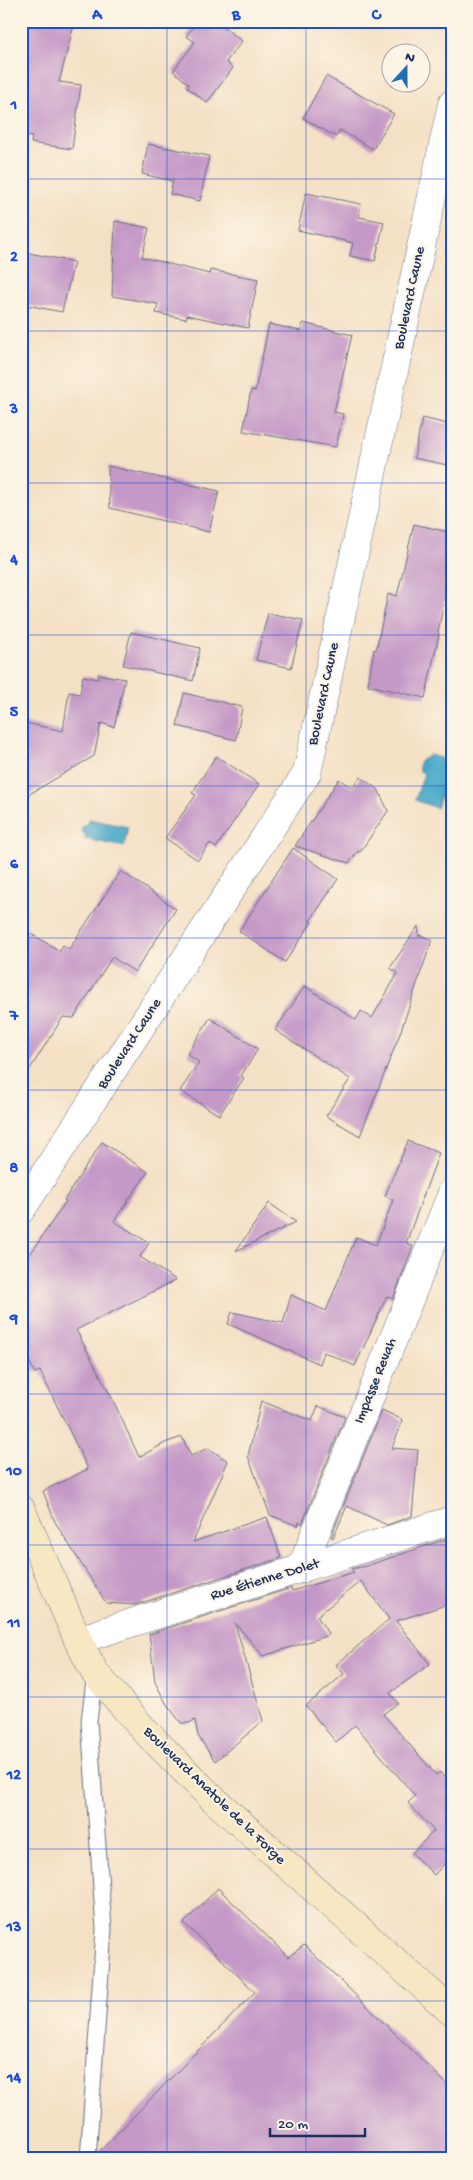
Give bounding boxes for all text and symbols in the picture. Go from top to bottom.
text: A [91,7,103,26]
text: B [231,7,241,26]
text: C [371,7,382,26]
north arrow [380,42,430,92]
text: N [402,49,417,68]
text: 1 [10,97,17,116]
street label: Boulevard Caune [390,245,430,352]
text: 2 [10,249,18,268]
text: 3 [9,401,18,420]
text: 4 [9,552,18,571]
street label: Boulevard Caune [304,641,344,748]
text: 5 [10,704,19,723]
text: 6 [10,856,19,875]
street label: Boulevard Caune [93,995,166,1094]
text: 7 [9,1008,19,1027]
text: 8 [10,1160,19,1179]
text: 9 [9,1311,18,1330]
street label: Impasse Revah [351,1335,401,1427]
text: 10 [5,1463,22,1482]
street label: Rue Étienne Dolet [208,1554,323,1605]
text: 11 [7,1615,20,1634]
street label: Boulevard Anatole de la Forge [138,1722,289,1869]
text: 12 [6,1767,21,1786]
text: 13 [6,1919,21,1938]
text: 14 [6,2070,21,2089]
scale bar [270,2105,366,2137]
text: 20 m [278,2116,308,2134]

